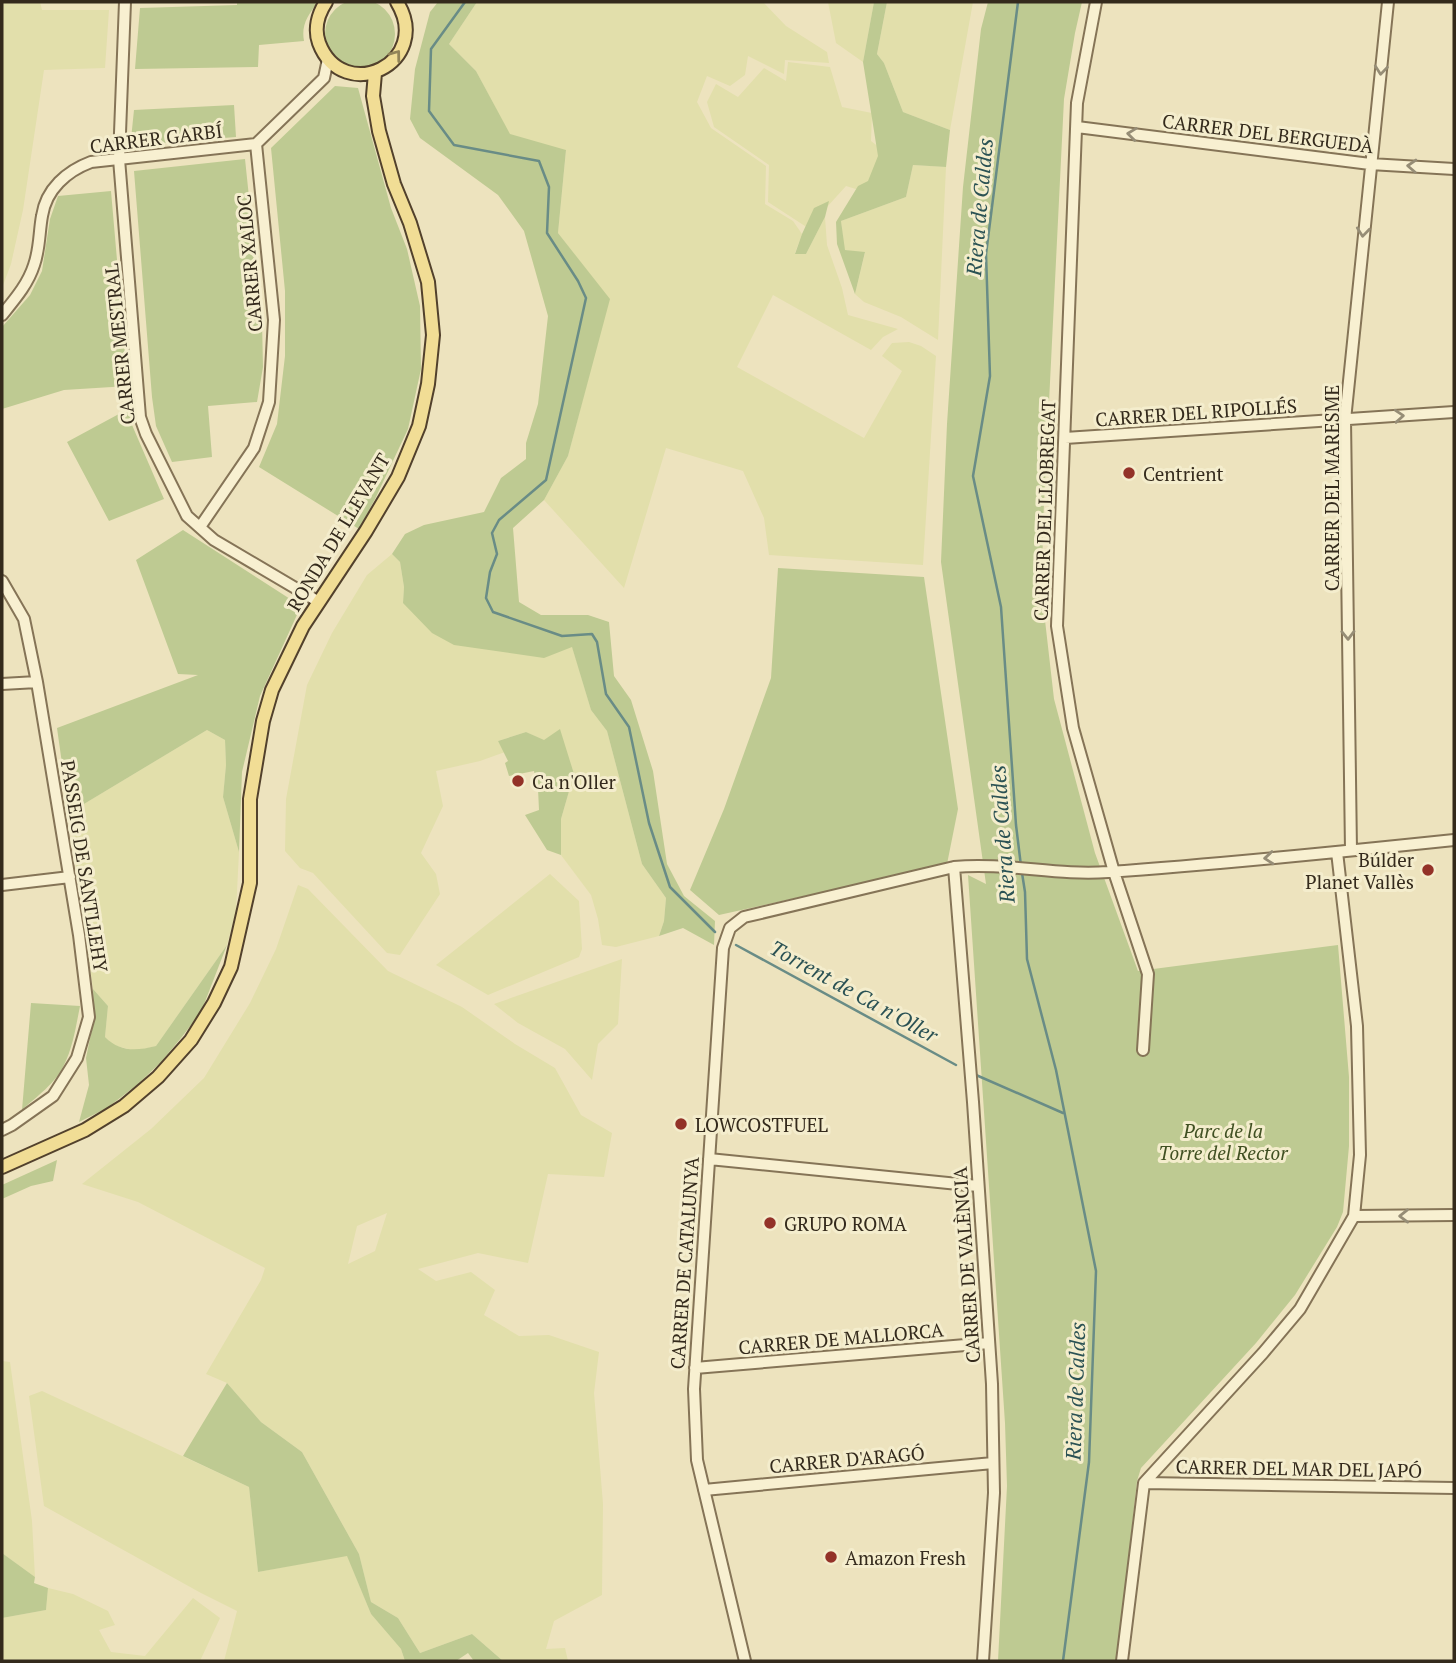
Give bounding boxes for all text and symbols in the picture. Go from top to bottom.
one-way arrow [388,50,401,63]
one-way arrow [1373,64,1388,75]
street label: CARRER DEL BERGUEDÀ [1161,108,1375,158]
street label: CARRER GARBÍ [88,117,224,159]
one-way arrow [1126,127,1138,142]
water label: Riera de Caldes [959,137,999,278]
one-way arrow [1406,159,1417,174]
street label: CARRER XALOC [231,193,267,333]
one-way arrow [1356,226,1371,238]
street label: CARRER MESTRAL [98,262,140,426]
street label: CARRER DEL MARESME [1319,385,1344,591]
street label: CARRER DEL RIPOLLÉS [1094,392,1298,432]
street label: CARRER DEL LLOBREGAT [1028,398,1060,621]
one-way arrow [1394,409,1405,424]
street label: RONDA DE LLEVANT [281,448,395,616]
place label: Centrient [1143,461,1224,486]
marker: Centrient [1121,465,1137,481]
one-way arrow [1340,631,1356,641]
street label: PASSEIG DE SANTLLEHY [56,758,114,975]
water label: Riera de Caldes [983,764,1021,905]
place label: Ca n'Oller [532,769,617,794]
marker: Ca n'Oller [510,773,526,789]
place label: Búlder Planet Vallès [1305,847,1415,894]
one-way arrow [1264,850,1275,865]
marker: Búlder Planet Vallès [1420,862,1436,878]
water label: Torrent de Ca n'Oller [765,933,944,1049]
place label: LOWCOSTFUEL [695,1112,829,1137]
marker: LOWCOSTFUEL [673,1116,689,1132]
park label: Parc de la Torre del Rector [1159,1118,1288,1165]
street label: CARRER DE CATALUNYA [664,1156,704,1370]
street label: CARRER DE VALÈNCIA [947,1166,985,1364]
one-way arrow [1398,1208,1409,1224]
place label: GRUPO ROMA [784,1211,907,1236]
marker: GRUPO ROMA [762,1215,778,1231]
street label: CARRER DE MALLORCA [737,1317,945,1359]
water label: Riera de Caldes [1059,1321,1091,1462]
street label: CARRER D'ARAGÓ [768,1440,926,1478]
street label: CARRER DEL MAR DEL JAPÓ [1176,1453,1422,1483]
place label: Amazon Fresh [845,1545,966,1570]
marker: Amazon Fresh [823,1549,839,1565]

